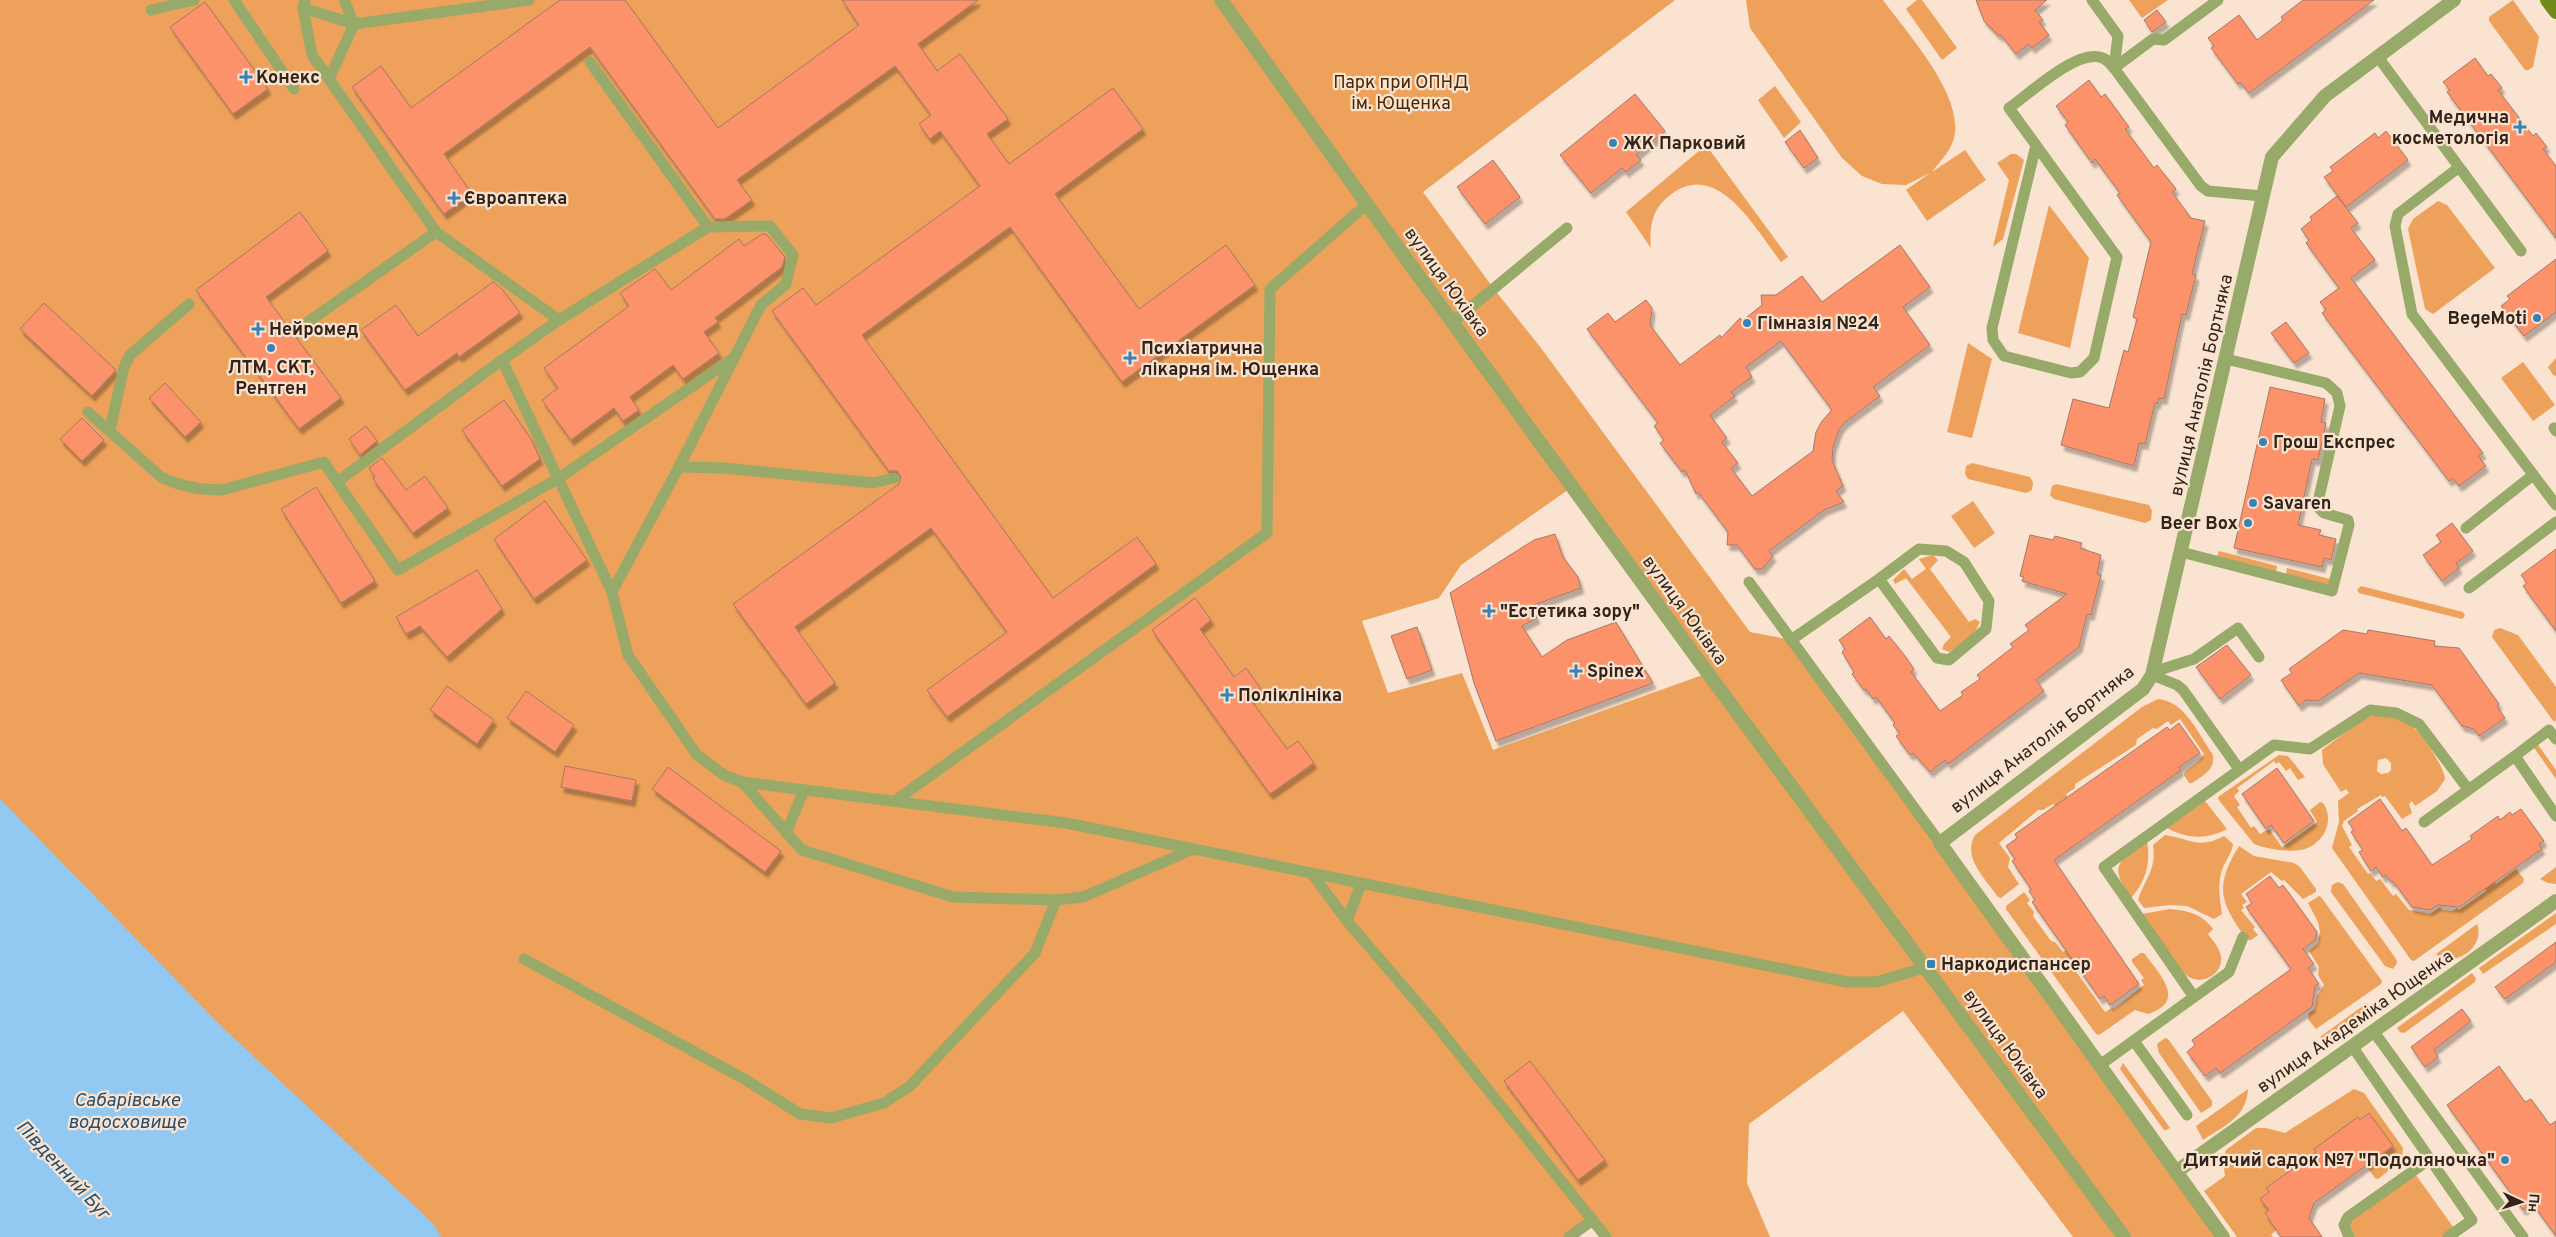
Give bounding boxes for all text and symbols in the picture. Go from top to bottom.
place label: Конекс [256,67,320,90]
marker: Конекс [240,71,252,83]
park label: Парк при ОПНД ім. Ющенка [1333,72,1469,116]
place label: Медична косметологія [2392,107,2509,151]
marker: Медична косметологія [2513,120,2527,134]
place label: ЖК Парковий [1623,133,1746,156]
marker: ЖК Парковий [1607,137,1619,149]
place label: Євроаптека [464,188,567,211]
marker: Євроаптека [448,192,460,204]
street label: вулиця Юківка [1398,224,1493,342]
street label: вулиця Анатолія Бортняка [2166,272,2239,499]
place label: BegeMoti [2447,308,2527,331]
marker: BegeMoti [2531,312,2543,324]
place label: Гімназія №24 [1757,313,1880,336]
marker: Гімназія №24 [1741,317,1753,329]
place label: Нейромед [269,319,358,342]
marker: Нейромед [251,322,265,336]
place label: Психіатрична лікарня ім. Ющенка [1141,338,1319,382]
marker: ЛТМ, СКТ, Рентген [265,342,277,354]
marker: Психіатрична лікарня ім. Ющенка [1123,351,1137,365]
place label: ЛТМ, СКТ, Рентген [228,357,314,401]
place label: Грош Експрес [2273,432,2396,455]
marker: Грош Експрес [2257,436,2269,448]
place label: Savaren [2263,493,2331,516]
marker: Savaren [2247,497,2259,509]
place label: Beer Box [2160,513,2238,536]
marker: Beer Box [2242,517,2254,529]
street label: вулиця Юківка [1636,552,1731,670]
place label: "Естетика зору" [1500,601,1640,624]
marker: "Естетика зору" [1482,604,1496,618]
place label: Spinex [1587,661,1644,684]
street label: вулиця Анатолія Бортняка [1946,661,2139,819]
marker: Spinex [1569,664,1583,678]
place label: Поліклініка [1238,685,1342,708]
marker: Поліклініка [1220,688,1234,702]
street label: вулиця Академіка Ющенка [2253,946,2459,1099]
place label: Наркодиспансер [1941,954,2091,977]
marker: Наркодиспансер [1925,958,1937,970]
street label: вулиця Юківка [1957,986,2052,1104]
water label: Сабарівське водосховище [68,1089,186,1135]
water label: Південний Буг [10,1116,116,1227]
place label: Дитячий садок №7 "Подоляночка" [2183,1150,2495,1173]
marker: Дитячий садок №7 "Подоляночка" [2499,1154,2511,1166]
north arrow [2496,1177,2546,1227]
text: Пн [2523,1193,2542,1213]

